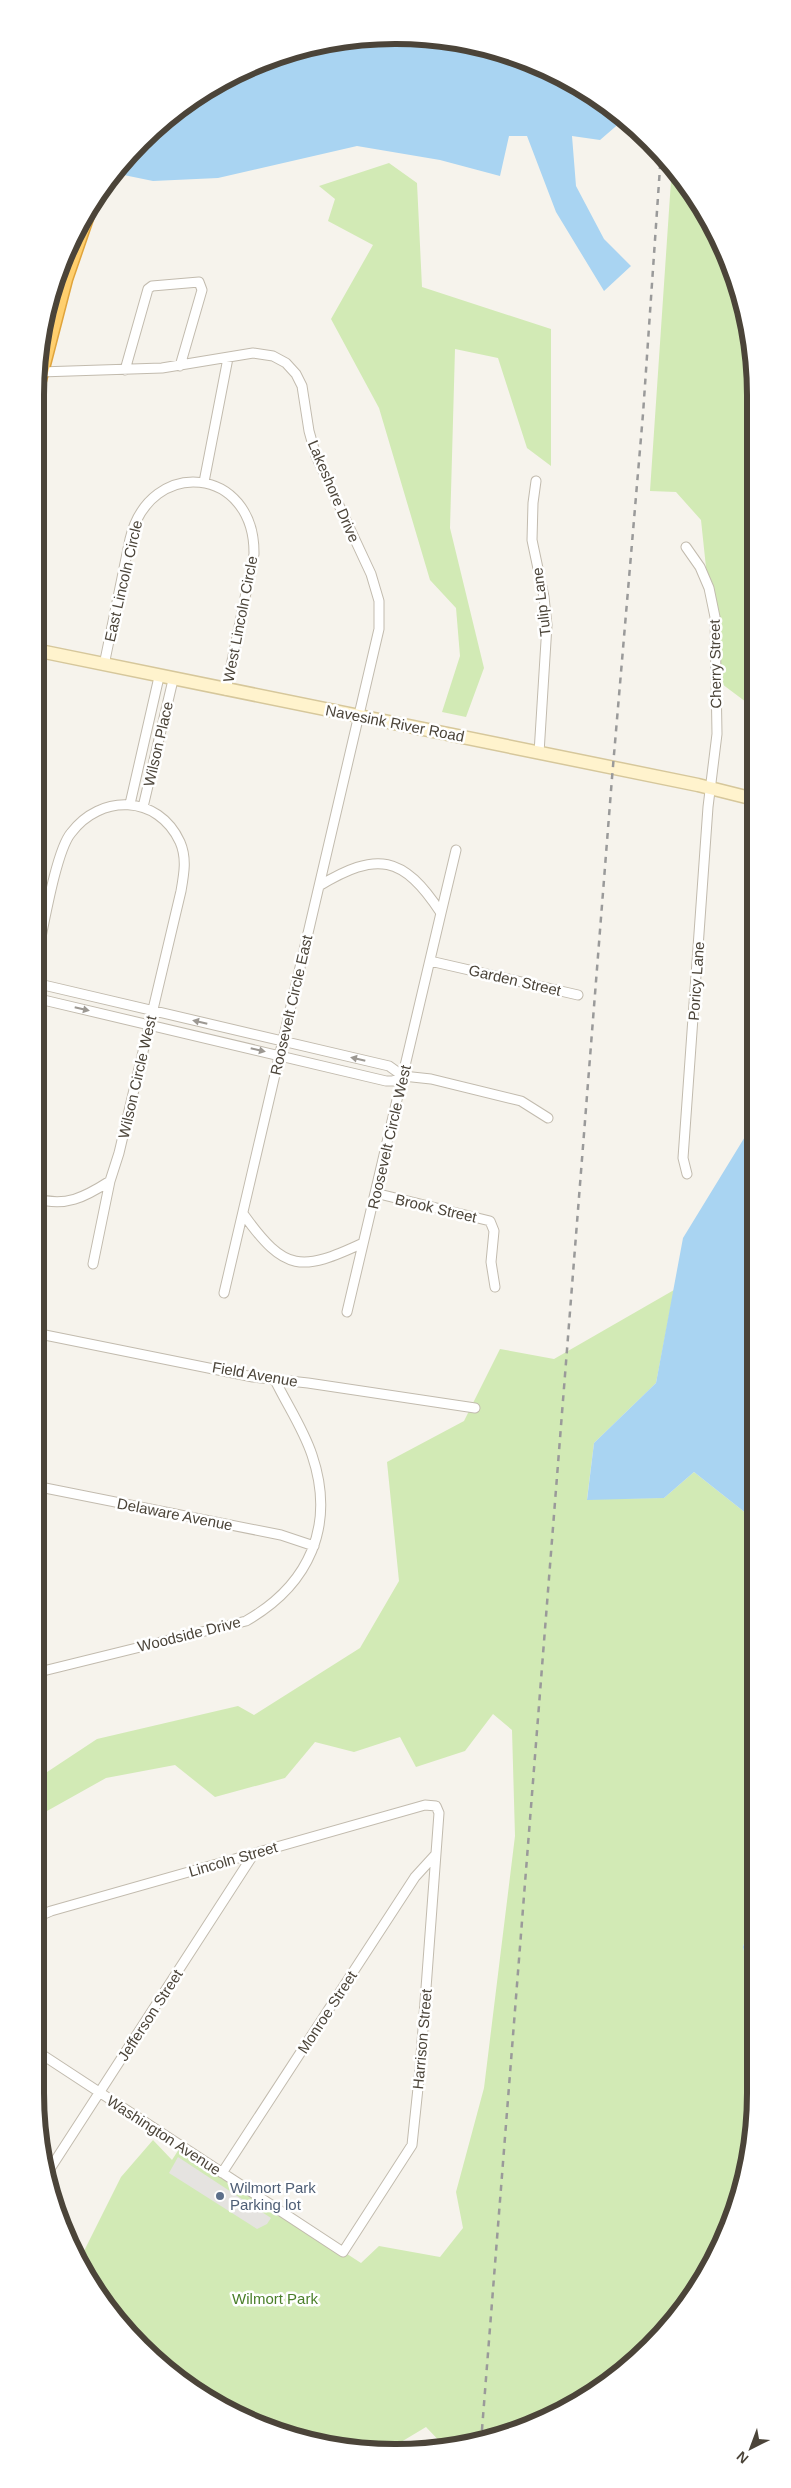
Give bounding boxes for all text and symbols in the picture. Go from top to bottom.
street label: Lakeshore Drive [305,437,363,545]
street label: East Lincoln Circle [101,519,145,643]
street label: West Lincoln Circle [219,555,261,683]
street label: Tulip Lane [528,566,554,638]
street label: Cherry Street [706,618,724,709]
street label: Wilson Place [140,700,176,788]
street label: Navesink River Road [324,701,466,745]
street label: Roosevelt Circle East [267,932,316,1077]
street label: Poricy Lane [685,941,707,1021]
street label: Garden Street [467,961,564,999]
one-way arrow [75,1005,90,1013]
street label: Wilson Circle West [115,1013,160,1140]
one-way arrow [193,1018,208,1026]
one-way arrow [250,1046,265,1054]
one-way arrow [351,1055,366,1063]
street label: Roosevelt Circle West [364,1063,414,1211]
street label: Brook Street [393,1190,479,1226]
street label: Field Avenue [211,1358,299,1390]
street label: Delaware Avenue [116,1494,234,1534]
street label: Woodside Drive [136,1613,242,1655]
street label: Lincoln Street [187,1838,280,1880]
street label: Jefferson Street [114,1965,186,2064]
street label: Monroe Street [294,1967,360,2056]
street label: Harrison Street [409,1987,435,2090]
street label: Washington Avenue [104,2092,224,2178]
place label: Wilmort Park Parking lot [230,2179,316,2213]
marker: Wilmort Park Parking lot [214,2190,226,2202]
park label: Wilmort Park [232,2290,318,2307]
north arrow [726,2423,776,2473]
text: N [733,2448,751,2467]

